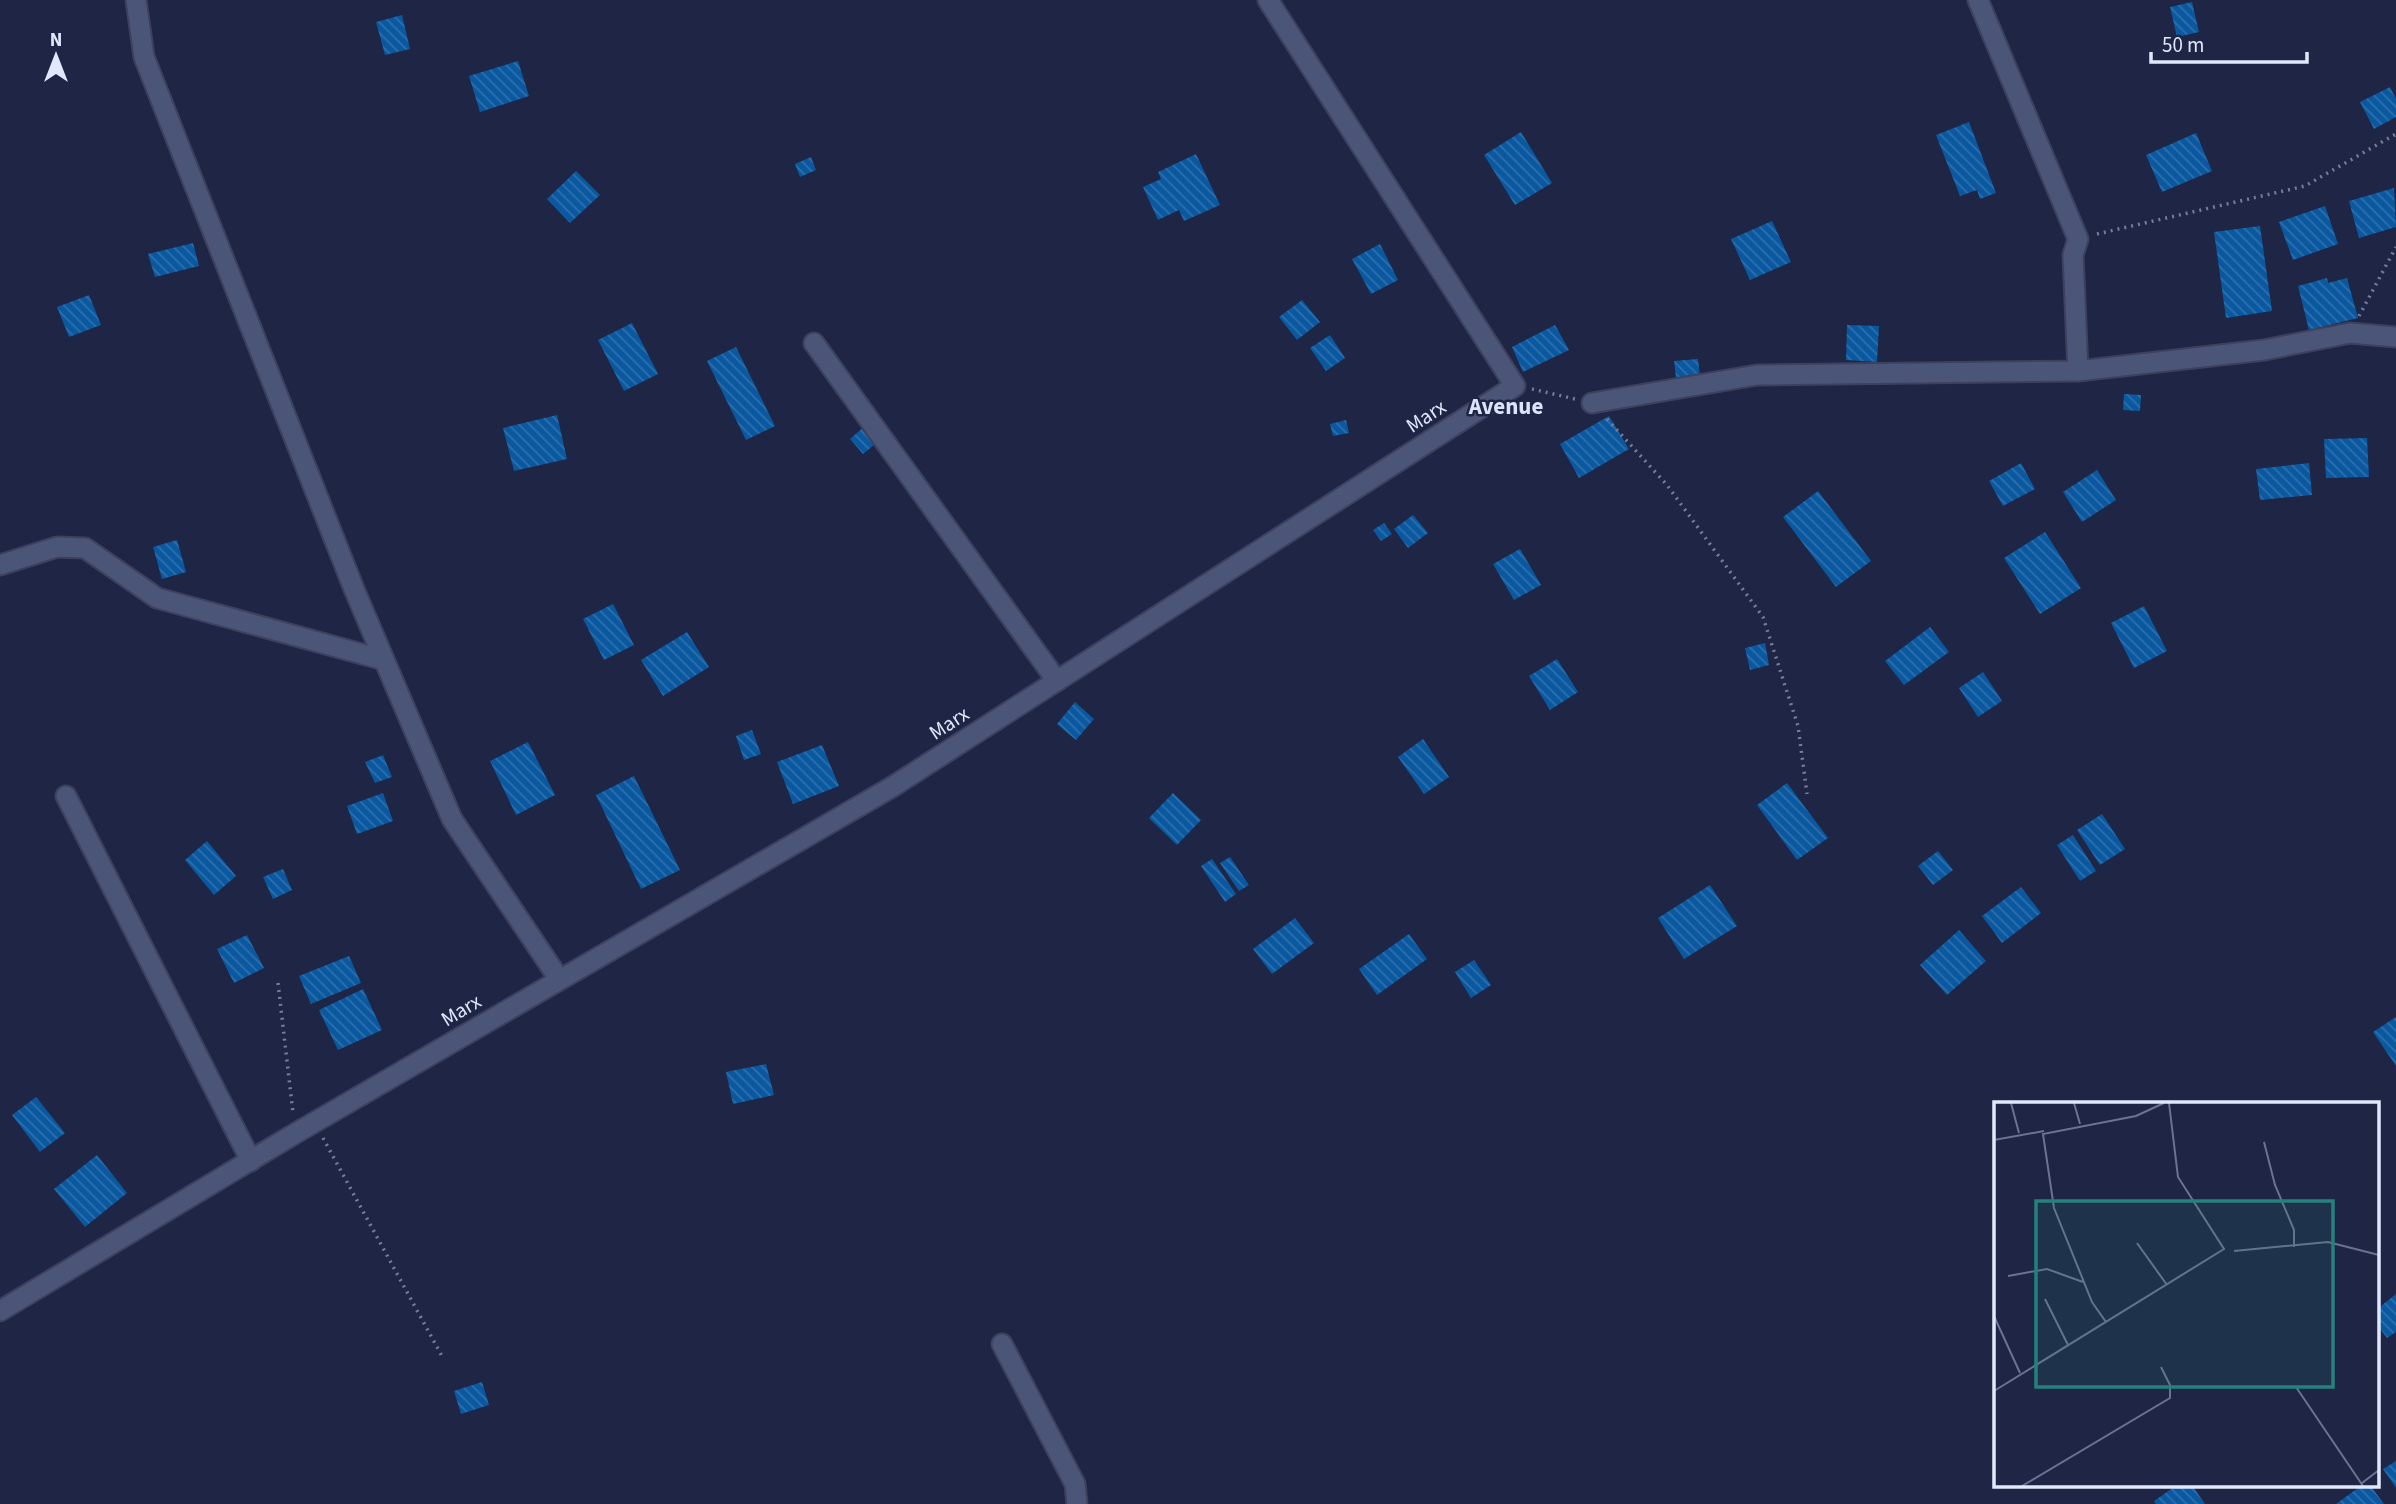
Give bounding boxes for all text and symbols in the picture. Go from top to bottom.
north arrow [21,21,91,91]
scale bar [2151,21,2307,65]
text: N [50,27,62,54]
text: 50 m [2162,30,2204,60]
district label: Avenue [1468,390,1543,423]
street label: Marx [1400,392,1453,440]
street label: Marx [923,699,976,747]
street label: Marx [435,986,487,1034]
inset map [1994,1102,2378,1486]

